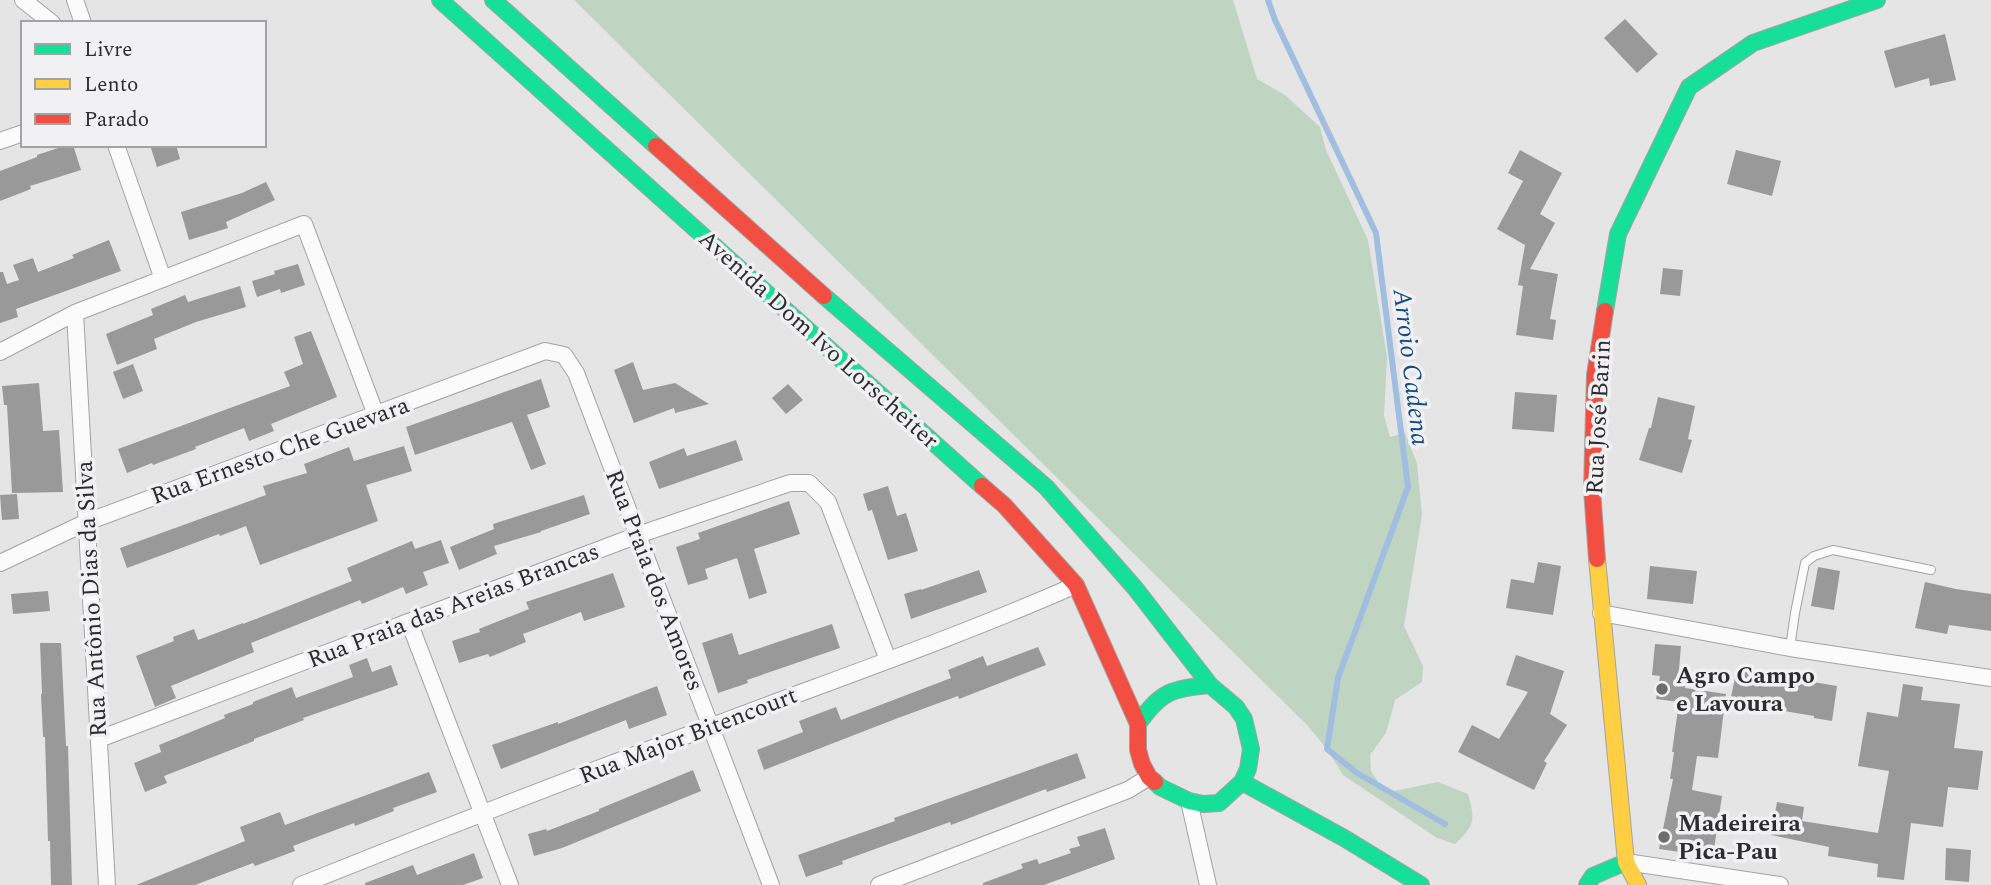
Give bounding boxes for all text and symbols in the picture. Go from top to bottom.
legend [21,21,266,147]
text: Livre [84,34,132,66]
text: Lento [84,69,138,101]
text: Parado [84,104,149,136]
street label: Avenida Dom Ivo Lorscheiter [690,222,947,458]
water label: Arroio Cadena [1381,285,1440,448]
street label: Rua José Barin [1577,338,1621,496]
street label: Rua Ernesto Che Guevara [146,387,415,514]
street label: Rua Antônio Dias da Silva [67,460,117,738]
street label: Rua Praia dos Amores [595,464,713,696]
street label: Rua Praia das Areias Brancas [302,534,605,678]
place label: Agro Campo e Lavoura [1676,658,1815,722]
street label: Rua Major Bitencourt [574,678,803,794]
marker: Agro Campo e Lavoura [1654,681,1670,697]
place label: Madeireira Pica-Pau [1678,806,1802,870]
marker: Madeireira Pica-Pau [1656,829,1672,845]

